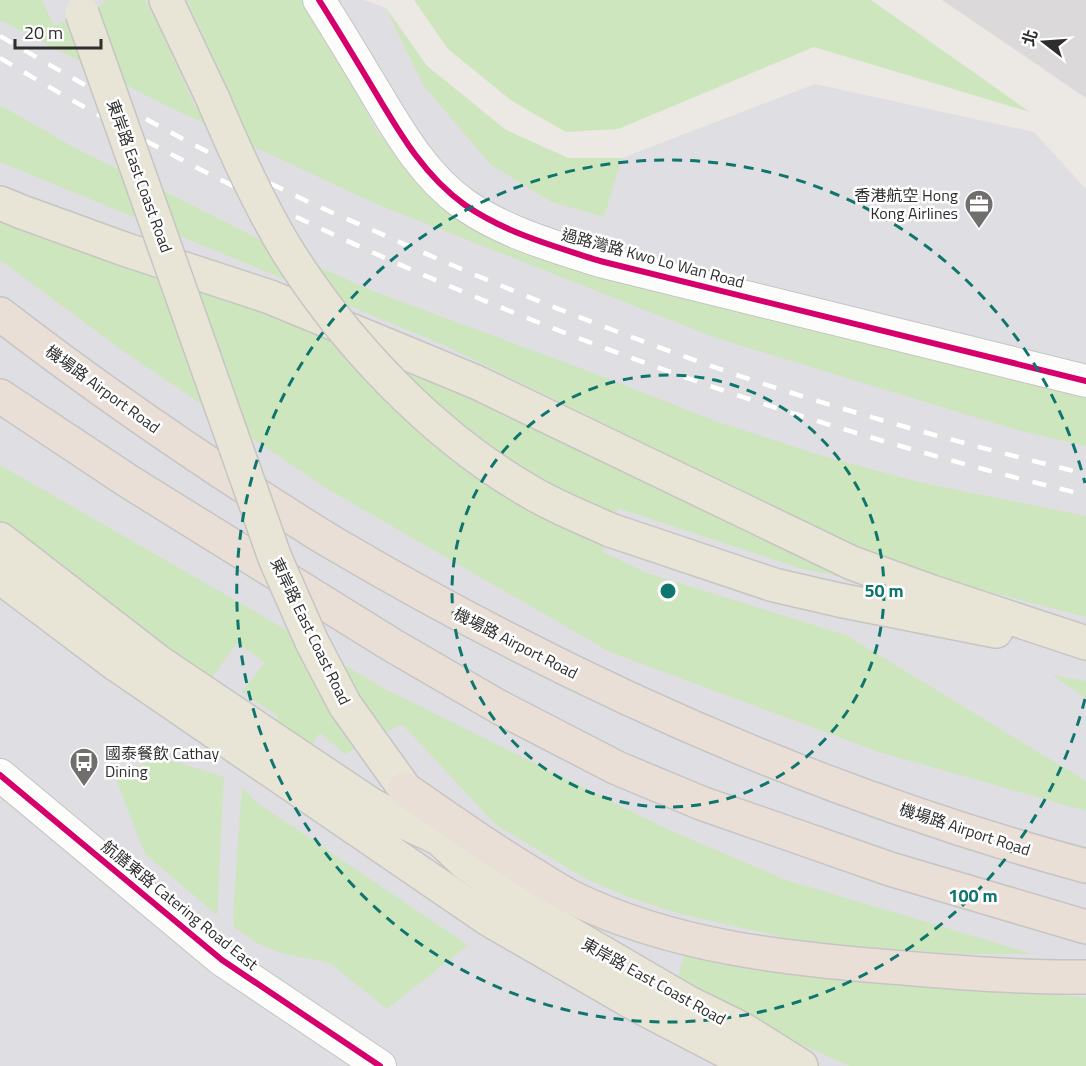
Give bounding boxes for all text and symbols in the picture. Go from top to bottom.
scale bar [15,12,100,50]
north arrow [1014,12,1074,72]
text: 20 m [24,19,63,46]
text: 北 [1016,26,1043,49]
street label: 東岸路 East Coast Road [101,96,179,256]
place label: 香港航空 Hong Kong Airlines [854,183,958,225]
office icon: 香港航空 Hong Kong Airlines [963,188,995,230]
street label: 過路灣路 Kwo Lo Wan Road [559,222,747,294]
street label: 機場路 Airport Road [41,339,165,439]
street label: 東岸路 East Coast Road [265,553,357,709]
text: 50 m [864,577,904,604]
centre of rings [658,581,678,601]
street label: 機場路 Airport Road [450,601,582,685]
place label: 國泰餐飲 Cathay Dining [105,741,219,783]
bus stop icon: 國泰餐飲 Cathay Dining [68,746,100,788]
street label: 機場路 Airport Road [896,797,1034,861]
street label: 航膳東路 Catering Road East [97,834,264,976]
text: 100 m [948,882,998,909]
street label: 東岸路 East Coast Road [578,931,730,1031]

